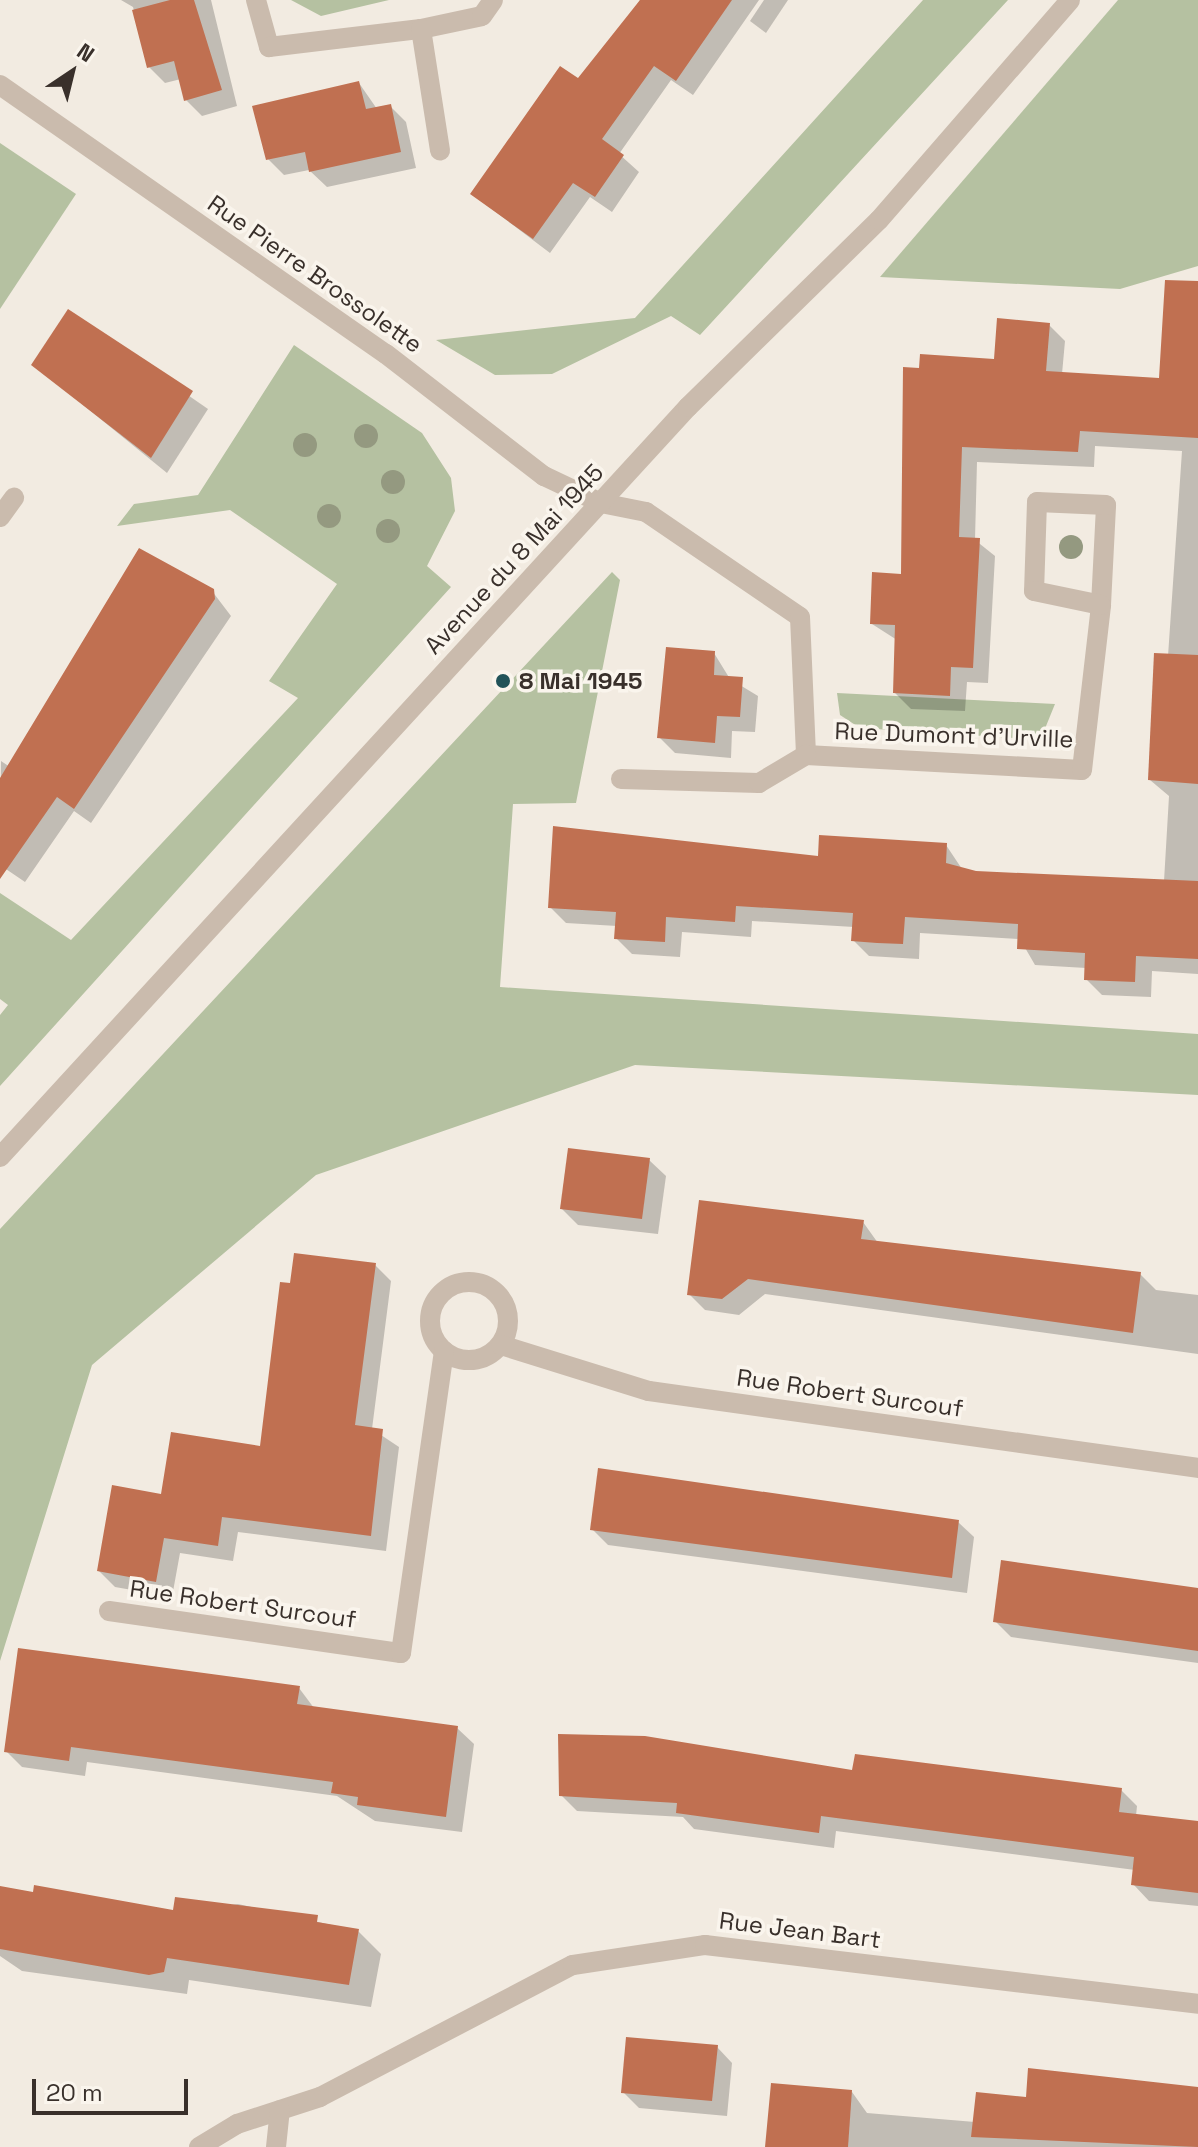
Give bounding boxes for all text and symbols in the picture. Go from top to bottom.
north arrow [32,32,112,112]
text: N [72,37,100,68]
street label: Rue Pierre Brossolette [202,189,428,359]
street label: Avenue du 8 Mai 1945 [419,458,609,660]
place label: 8 Mai 1945 [519,667,642,695]
marker: 8 Mai 1945 [494,672,512,690]
street label: Rue Dumont d'Urville [834,716,1074,754]
street label: Rue Robert Surcouf [735,1363,965,1423]
street label: Rue Robert Surcouf [128,1574,358,1634]
street label: Rue Jean Bart [718,1906,882,1954]
scale bar [36,2063,192,2113]
text: 20 m [46,2077,103,2108]

